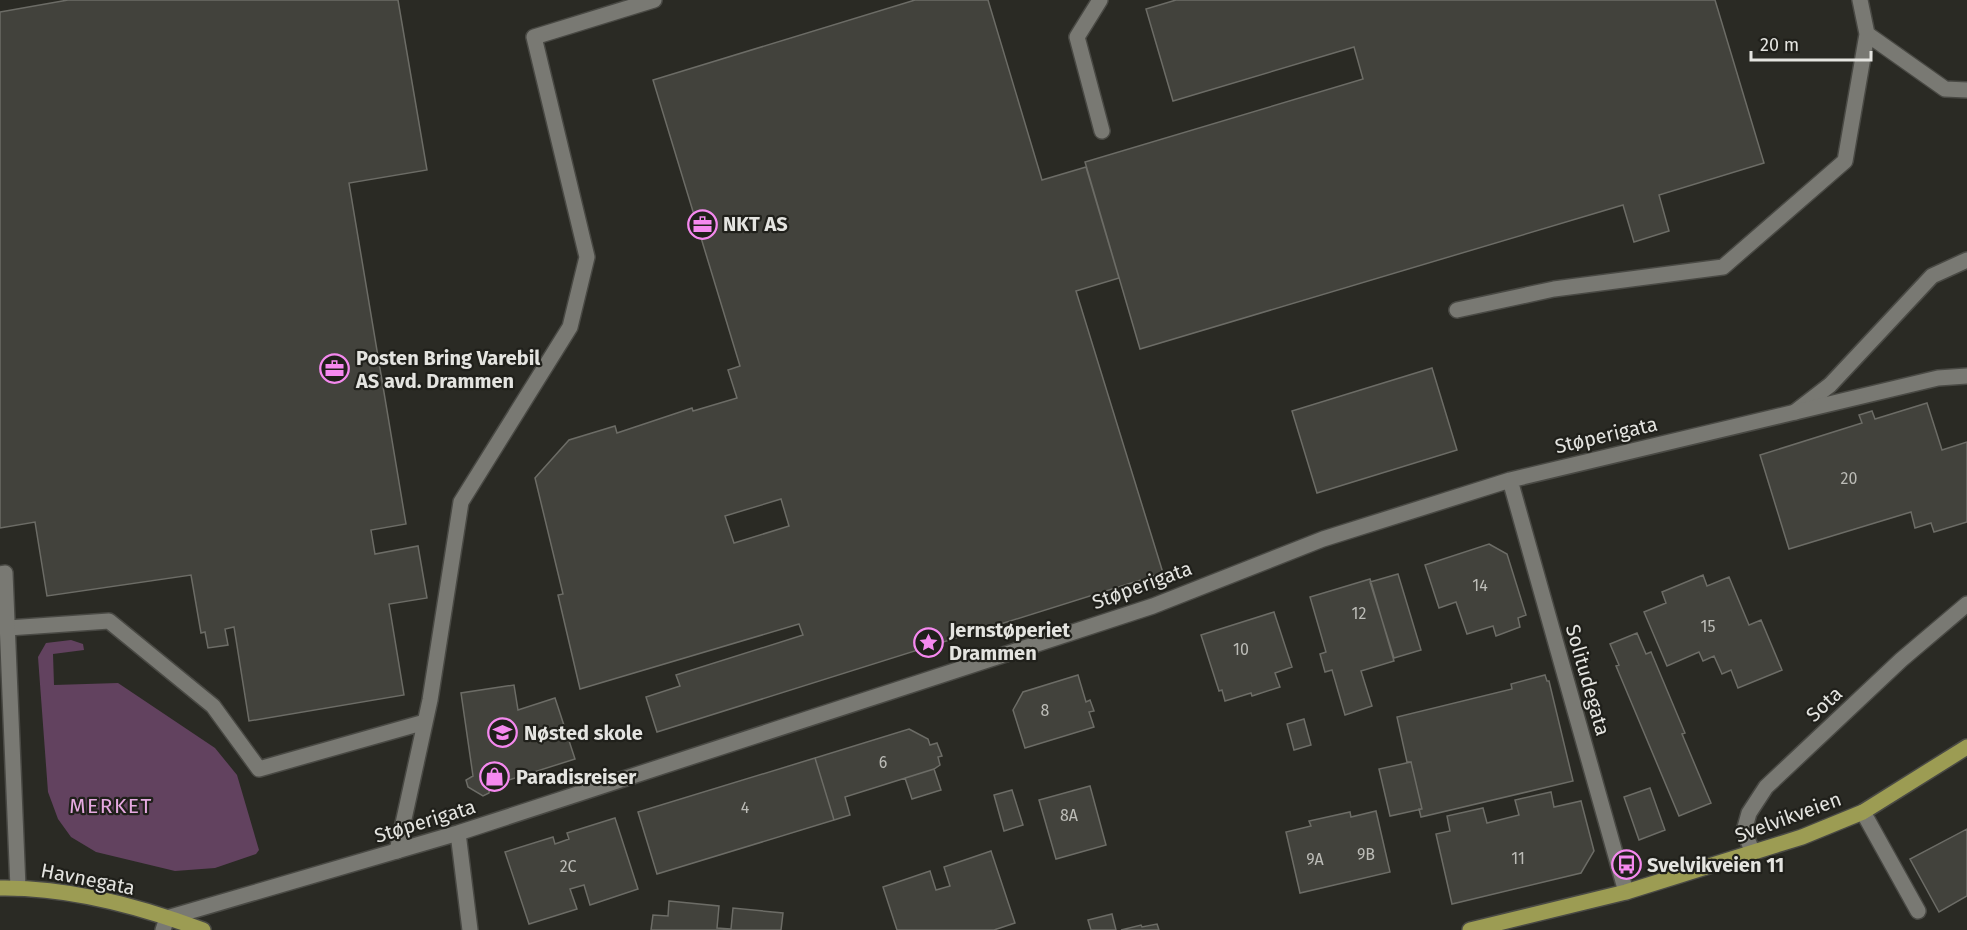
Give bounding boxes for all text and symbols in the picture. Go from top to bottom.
scale bar [1751,24,1871,62]
text: 20 m [1760,34,1799,56]
office icon: NKT AS [686,208,718,240]
place label: NKT AS [723,212,788,236]
place label: Posten Bring Varebil AS avd. Drammen [355,346,540,393]
office icon: Posten Bring Varebil AS avd. Drammen [319,353,351,385]
street label: Støperigata [1552,412,1660,458]
house number: 20 [1841,469,1857,488]
street label: Støperigata [1089,556,1195,614]
house number: 14 [1472,576,1488,595]
house number: 12 [1352,604,1366,623]
house number: 15 [1701,617,1715,636]
place label: Jernstøperiet Drammen [948,618,1070,665]
street label: Solitudegata [1561,622,1615,738]
place icon: Jernstøperiet Drammen [912,626,944,658]
house number: 10 [1233,640,1249,659]
street label: Sota [1801,681,1847,727]
house number: 8 [1041,701,1050,720]
school or university icon: Nøsted skole [487,717,519,749]
place label: Nøsted skole [524,721,643,745]
house number: 6 [879,753,887,772]
shop icon: Paradisreiser [479,761,511,793]
place label: Paradisreiser [516,765,637,789]
street label: Svelvikveien [1731,787,1845,847]
district label: MERKET [69,793,153,819]
street label: Støperigata [372,794,478,848]
house number: 4 [741,798,750,817]
house number: 8A [1060,806,1079,825]
house number: 9B [1357,845,1375,864]
house number: 11 [1511,849,1525,868]
bus stop icon: Svelvikveien 11 [1610,849,1642,881]
house number: 9A [1306,850,1325,869]
place label: Svelvikveien 11 [1647,853,1784,877]
house number: 2C [560,857,576,876]
street label: Havnegata [39,858,137,900]

